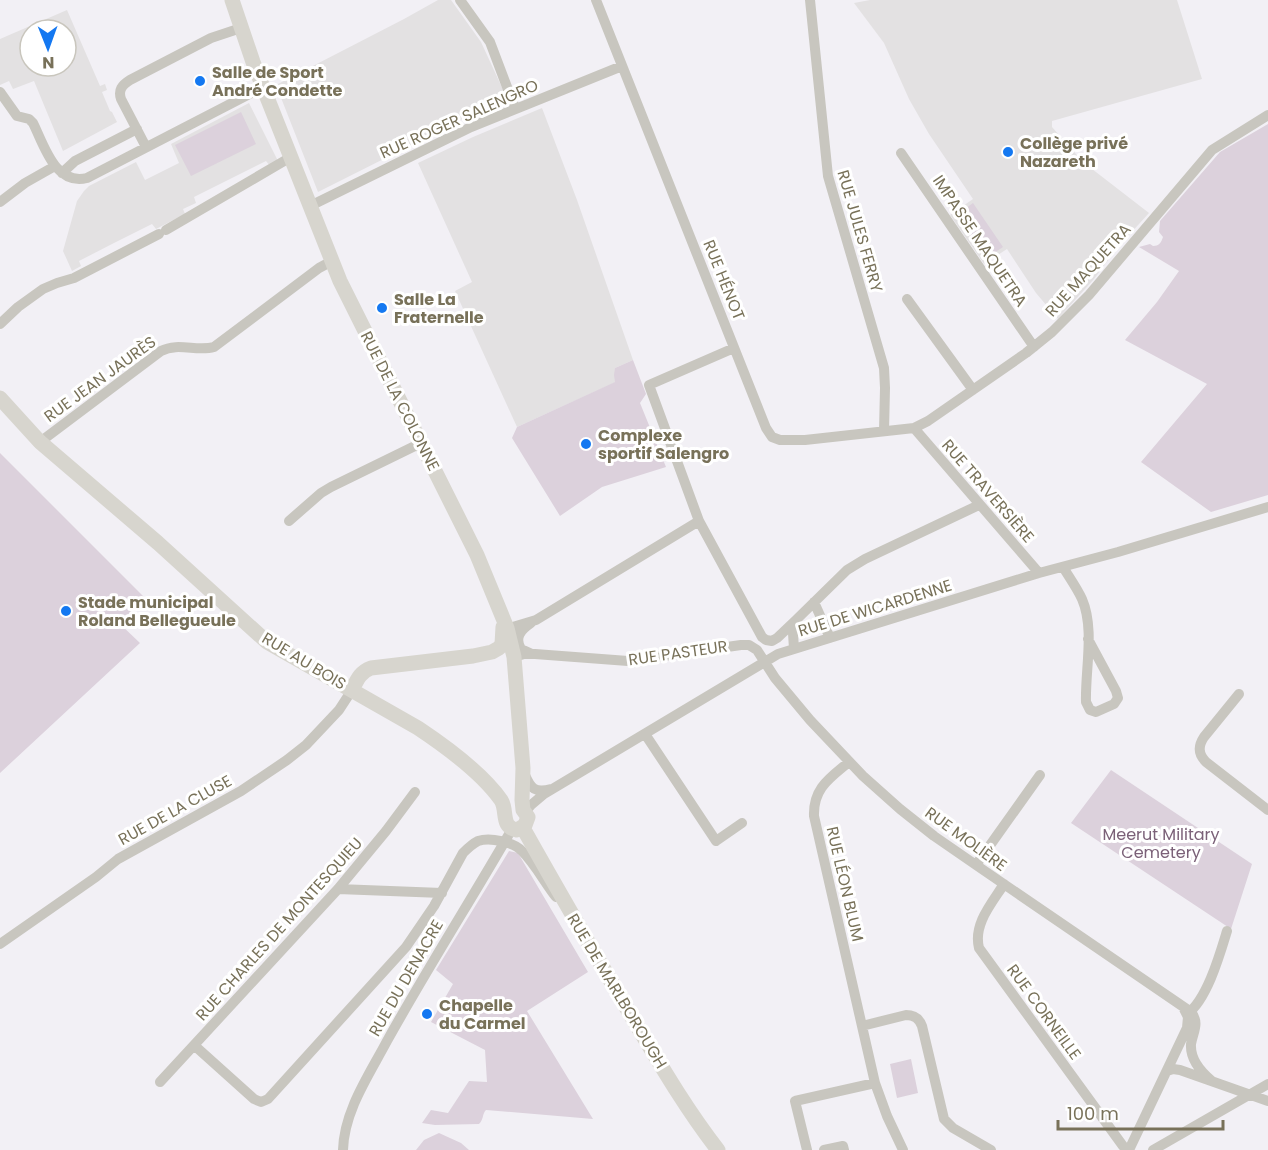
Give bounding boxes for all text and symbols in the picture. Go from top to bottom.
north arrow [18,18,78,78]
text: N [42,51,54,74]
place label: Salle de Sport André Condette [212,61,342,102]
marker: Salle de Sport André Condette [193,74,207,88]
street label: RUE ROGER SALENGRO [376,74,542,164]
place label: Collège privé Nazareth [1020,132,1128,173]
marker: Collège privé Nazareth [1001,145,1015,159]
street label: RUE JULES FERRY [832,167,889,295]
street label: IMPASSE MAQUETRA [927,171,1033,312]
street label: RUE MAQUETRA [1040,218,1136,322]
street label: RUE HÉNOT [697,236,751,324]
place label: Salle La Fraternelle [394,288,484,329]
marker: Salle La Fraternelle [375,301,389,315]
street label: RUE DE LA COLONNE [355,327,445,475]
street label: RUE JEAN JAURÈS [39,330,161,428]
place label: Complexe sportif Salengro [598,424,729,465]
street label: RUE TRAVERSIÈRE [937,434,1039,548]
marker: Complexe sportif Salengro [579,437,593,451]
street label: RUE DE WICARDENNE [795,574,955,642]
place label: Stade municipal Roland Bellegueule [78,591,236,632]
marker: Stade municipal Roland Bellegueule [59,604,73,618]
street label: RUE AU BOIS [258,627,350,695]
street label: RUE PASTEUR [627,635,729,671]
street label: RUE DE LA CLUSE [114,769,236,851]
street label: RUE MOLIÈRE [920,801,1012,877]
park label: Meerut Military Cemetery [1102,823,1220,864]
street label: RUE LÉON BLUM [821,824,869,944]
street label: RUE CHARLES DE MONTESQUIEU [190,832,368,1026]
street label: RUE DE MARLBOROUGH [562,909,672,1073]
street label: RUE DU DENACRE [363,915,449,1041]
street label: RUE CORNEILLE [1001,959,1087,1065]
place label: Chapelle du Carmel [439,994,525,1035]
marker: Chapelle du Carmel [420,1007,434,1021]
scale bar [1058,1093,1223,1131]
text: 100 m [1067,1101,1119,1126]

